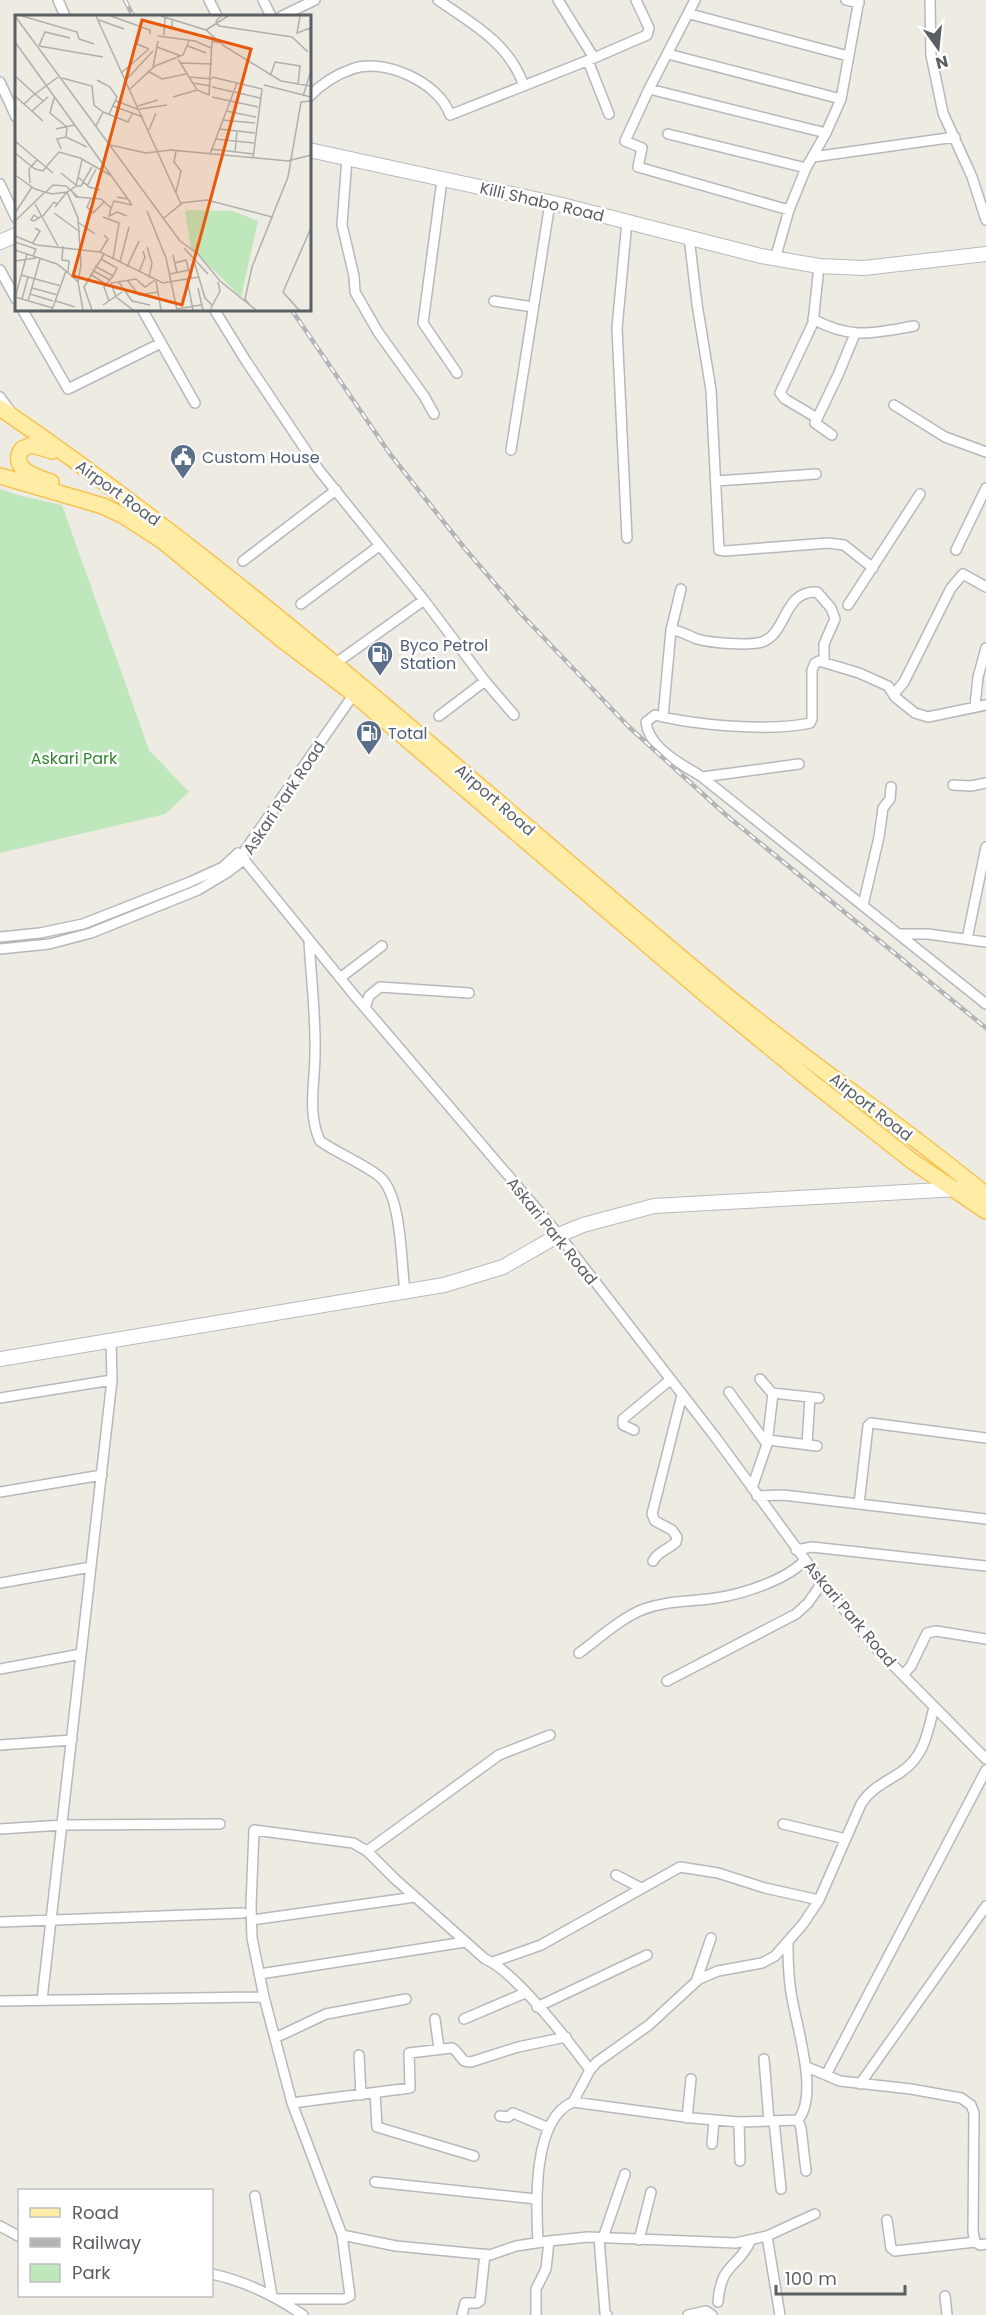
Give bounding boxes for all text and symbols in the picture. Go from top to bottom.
inset map [15,15,310,310]
north arrow [908,18,968,78]
text: N [933,49,951,75]
street label: Killi Shabo Road [478,177,606,227]
public building icon: Custom House [168,442,198,480]
place label: Custom House [202,446,320,469]
street label: Airport Road [71,454,165,532]
place label: Byco Petrol Station [400,634,488,675]
fuel station icon: Byco Petrol Station [365,639,395,677]
fuel station icon: Total [354,718,384,756]
place label: Total [388,722,427,745]
street label: Askari Park Road [237,737,331,859]
park label: Askari Park [31,747,118,770]
street label: Airport Road [450,759,540,841]
street label: Airport Road [825,1067,917,1147]
street label: Askari Park Road [501,1172,603,1290]
street label: Askari Park Road [799,1556,901,1672]
legend [18,2189,213,2297]
text: Road [72,2200,119,2225]
text: Railway [72,2230,141,2255]
scale bar [776,2258,905,2296]
text: Park [72,2260,111,2285]
text: 100 m [785,2266,837,2291]

